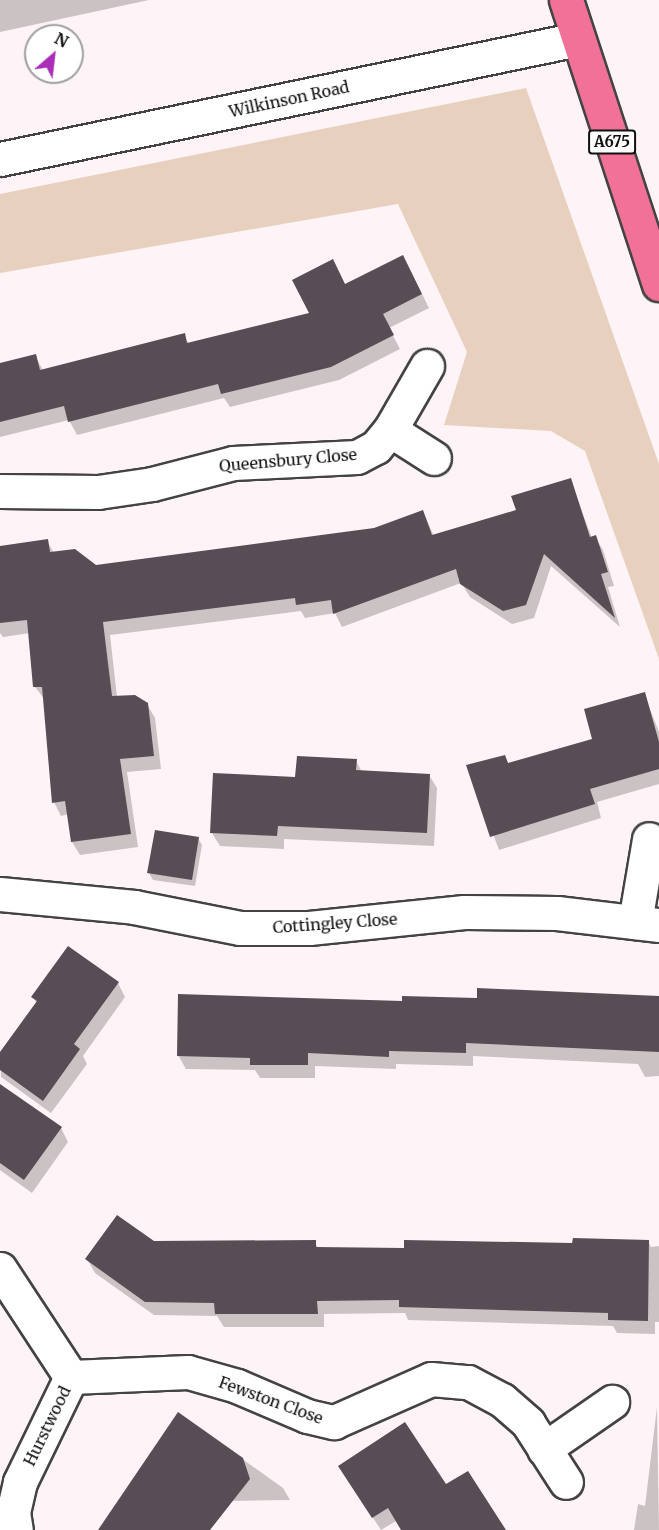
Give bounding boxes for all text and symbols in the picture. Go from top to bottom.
north arrow [24,24,84,84]
text: N [51,28,72,52]
street label: Wilkinson Road [227,77,351,121]
road number: A675 [588,130,636,154]
street label: Queensbury Close [218,444,358,476]
street label: Cottingley Close [272,909,398,937]
street label: Fewston Close [216,1372,326,1428]
street label: Hurstwood [19,1383,75,1469]

